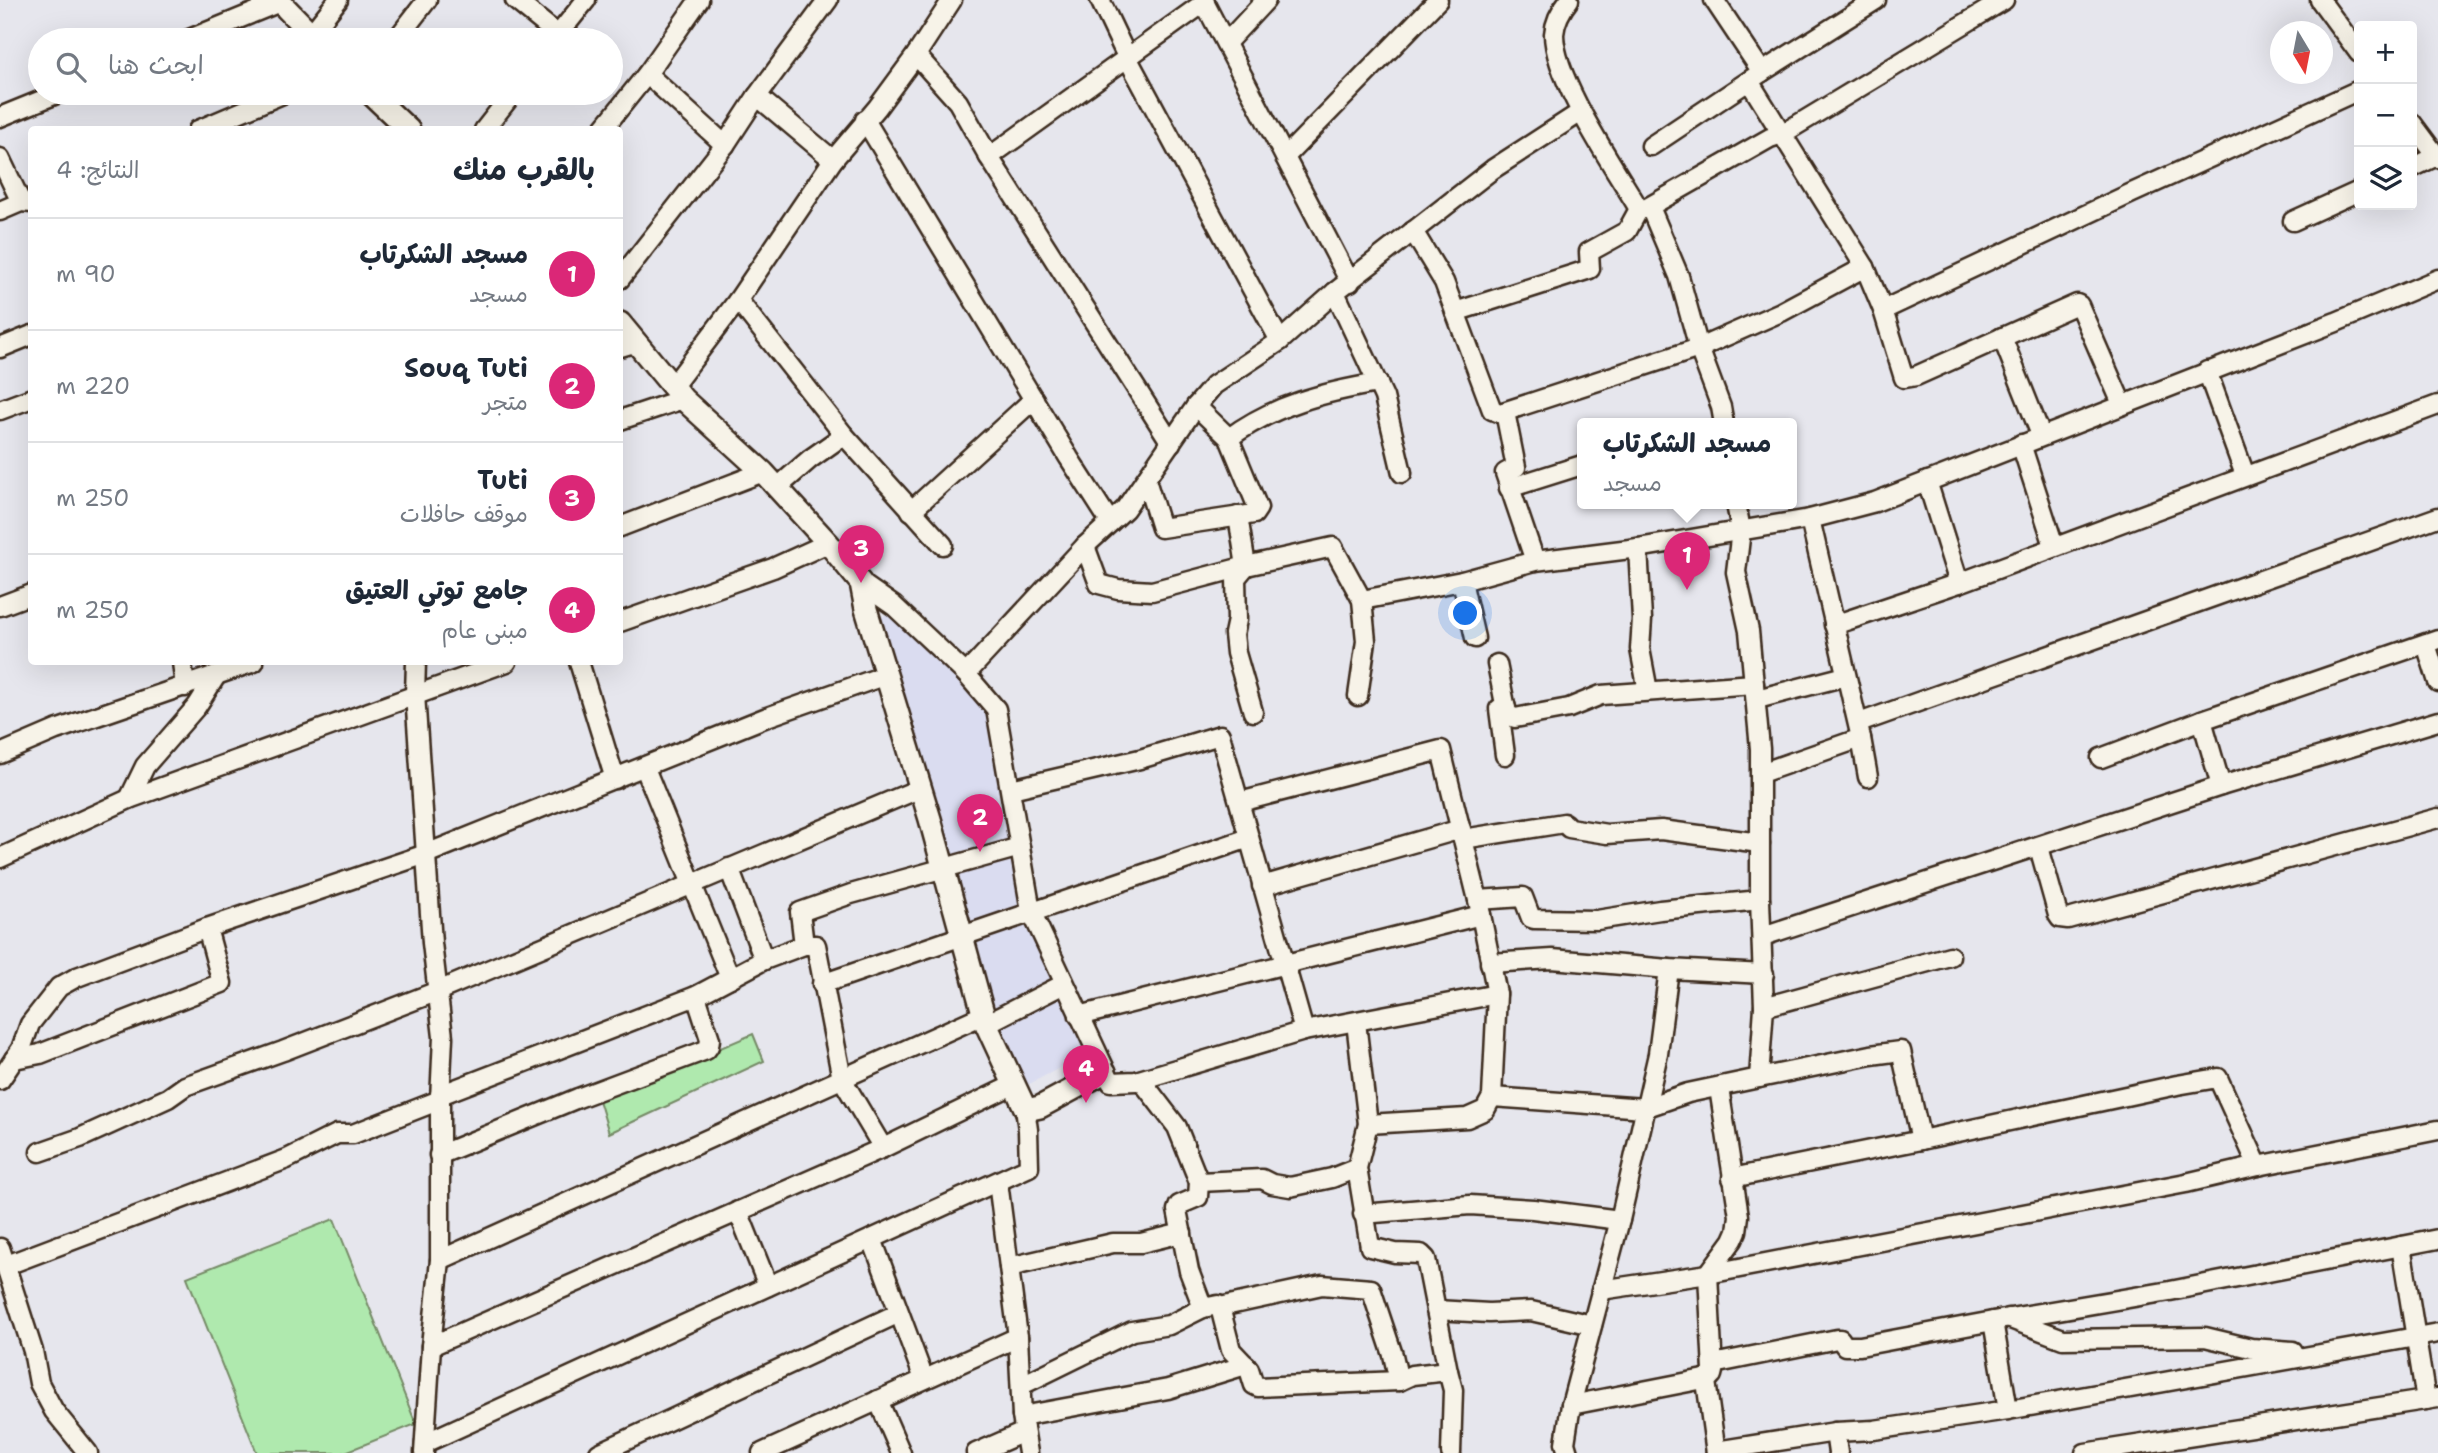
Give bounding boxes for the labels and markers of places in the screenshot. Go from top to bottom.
pin: 3 [838,525,884,583]
pin: 1 [1664,532,1710,590]
pin: 2 [957,794,1003,852]
pin: 4 [1063,1045,1109,1103]

